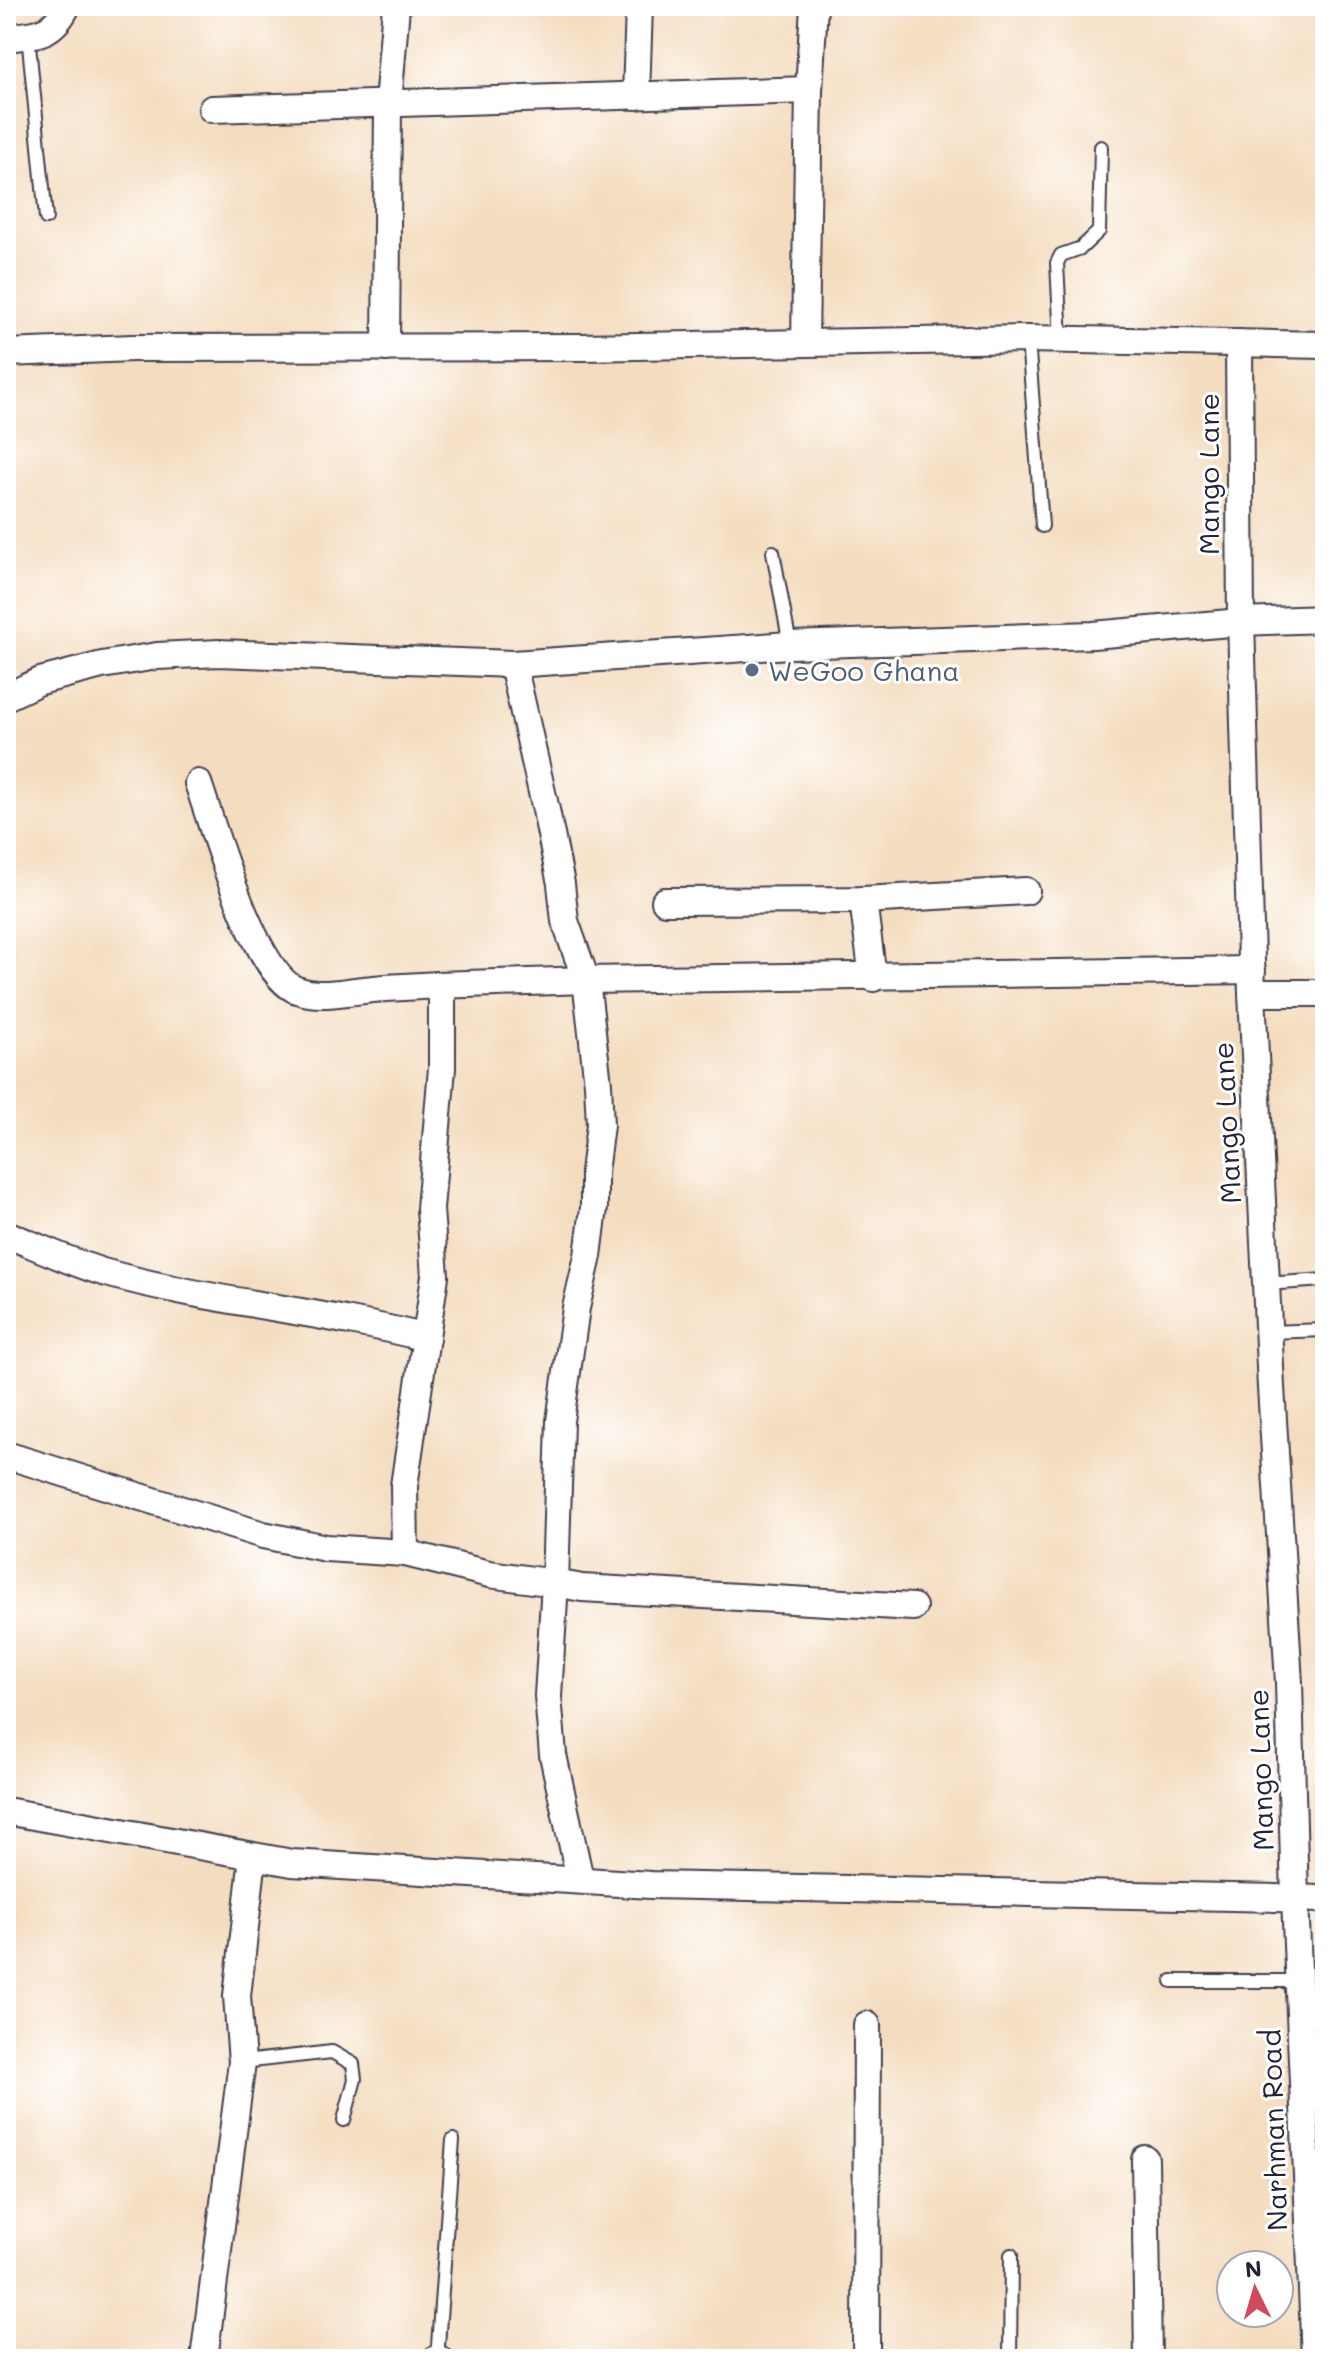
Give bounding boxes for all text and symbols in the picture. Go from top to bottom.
street label: Mango Lane [1190,393,1226,555]
place label: WeGoo Ghana [768,652,960,688]
marker: WeGoo Ghana [743,661,761,679]
street label: Mango Lane [1204,1041,1248,1205]
street label: Mango Lane [1239,1688,1281,1852]
street label: Narhman Road [1251,2028,1295,2232]
north arrow [1215,2249,1295,2329]
text: N [1244,2253,1263,2284]

